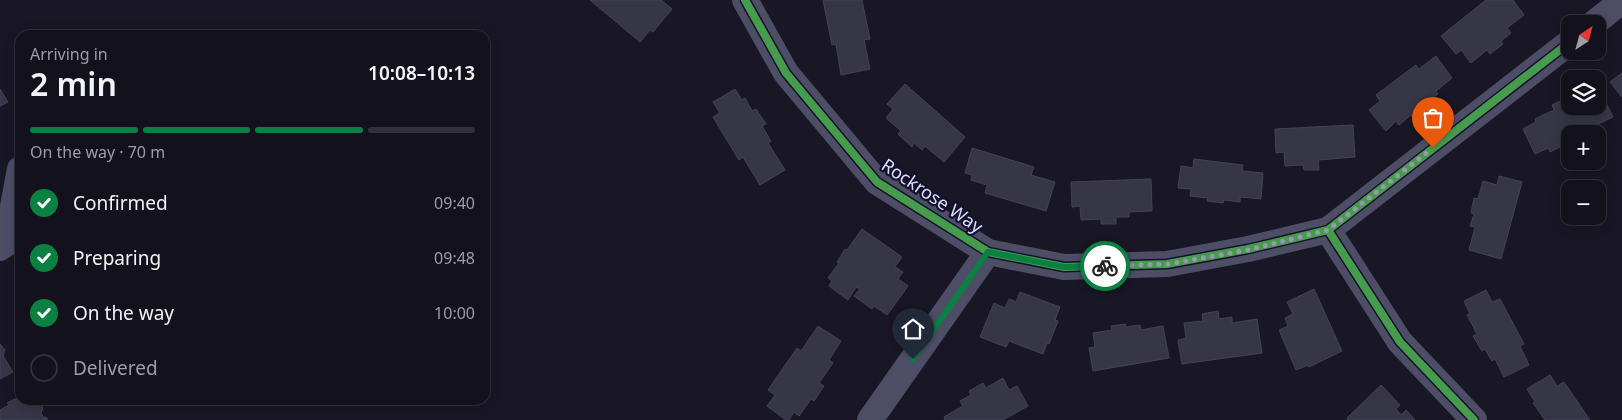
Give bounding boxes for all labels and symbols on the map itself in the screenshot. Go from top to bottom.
north arrow [1561,15,1606,60]
pin [1412,97,1454,148]
street label: Rockrose Way [877,152,989,238]
courier [1080,241,1130,291]
pin [892,308,934,359]

